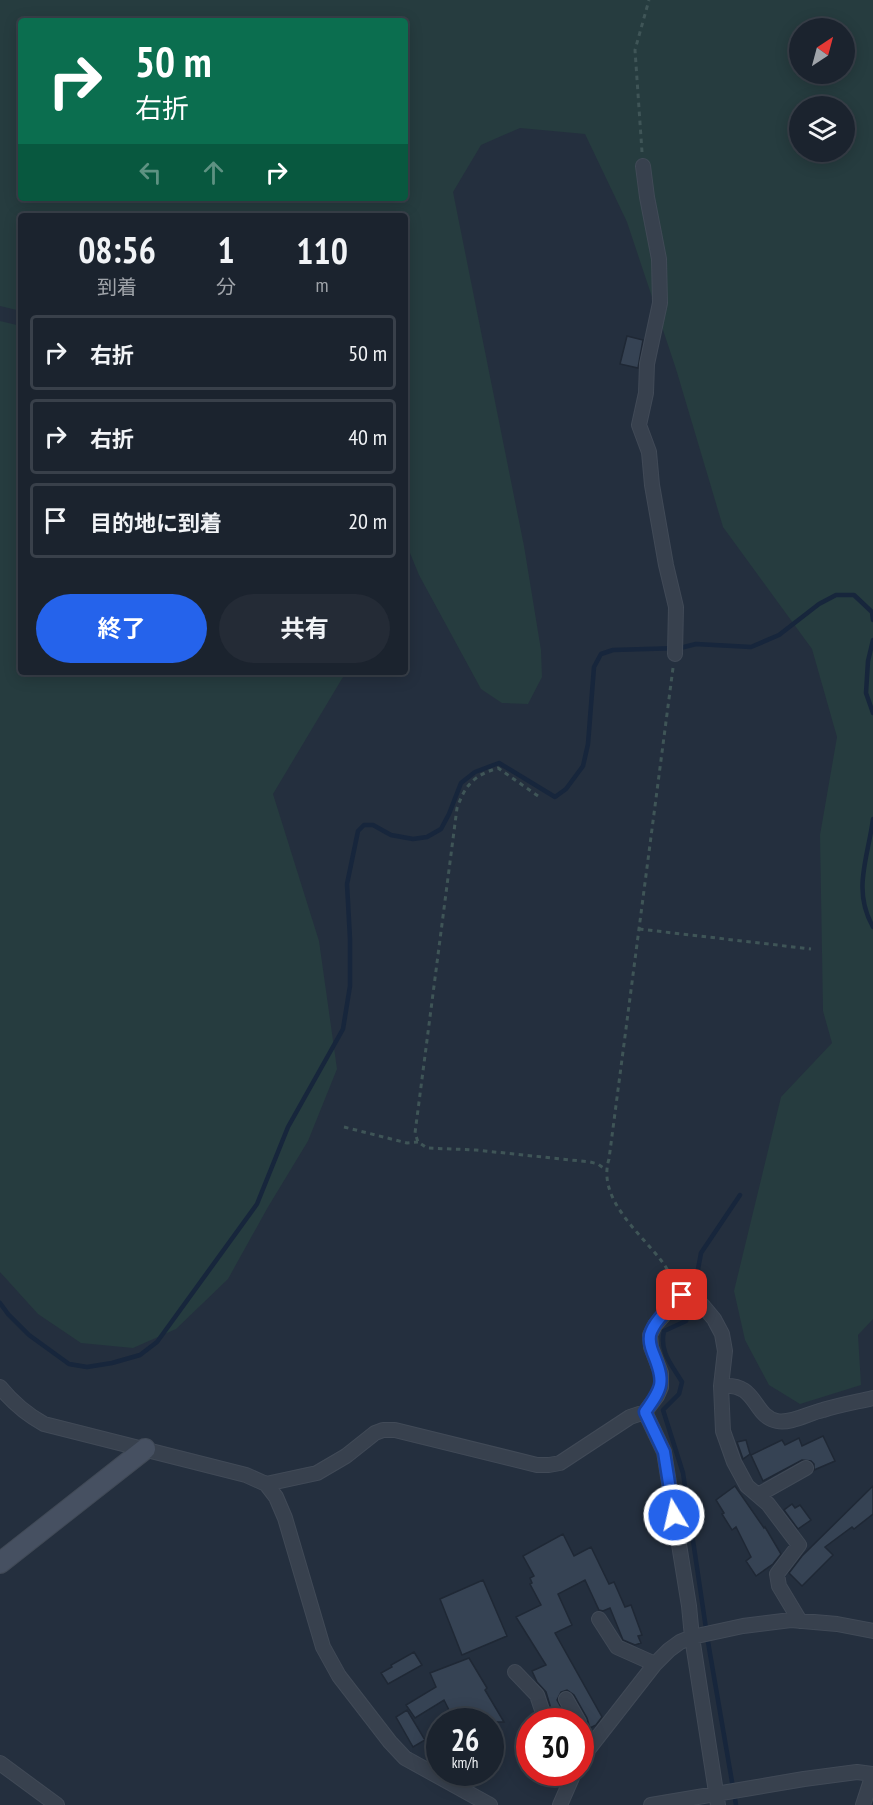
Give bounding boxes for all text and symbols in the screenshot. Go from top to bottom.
north arrow [789,18,855,84]
map controls [789,18,855,162]
text: 50 m [135,34,212,89]
icon: right [36,42,114,120]
text: 右折 [135,91,189,125]
button: layers [789,96,855,162]
icon: left [134,156,167,189]
icon: ahead [197,156,230,189]
icon: right [260,156,293,189]
text: 08:56 [78,226,156,273]
text: 1 [218,226,235,273]
text: 110 [296,227,348,274]
text: m [316,272,329,298]
text: 到着 [97,274,137,300]
text: 分 [216,274,236,300]
icon: right [39,336,72,369]
text: 50 m [348,339,387,367]
text: 右折 [90,341,134,369]
icon: right [39,420,72,453]
text: 40 m [348,423,387,451]
text: 右折 [90,425,134,453]
icon: arrive [39,504,72,537]
text: 20 m [348,507,387,535]
text: 目的地に到着 [90,509,222,537]
button: 終了 [36,594,207,663]
button: 共有 [219,594,390,663]
pin [656,1269,707,1320]
icon: arrive [665,1278,698,1311]
position arrow [642,1483,706,1547]
speed limit sign: 30 [516,1708,594,1786]
text: 26 [451,1720,479,1759]
text: km/h [452,1753,478,1772]

